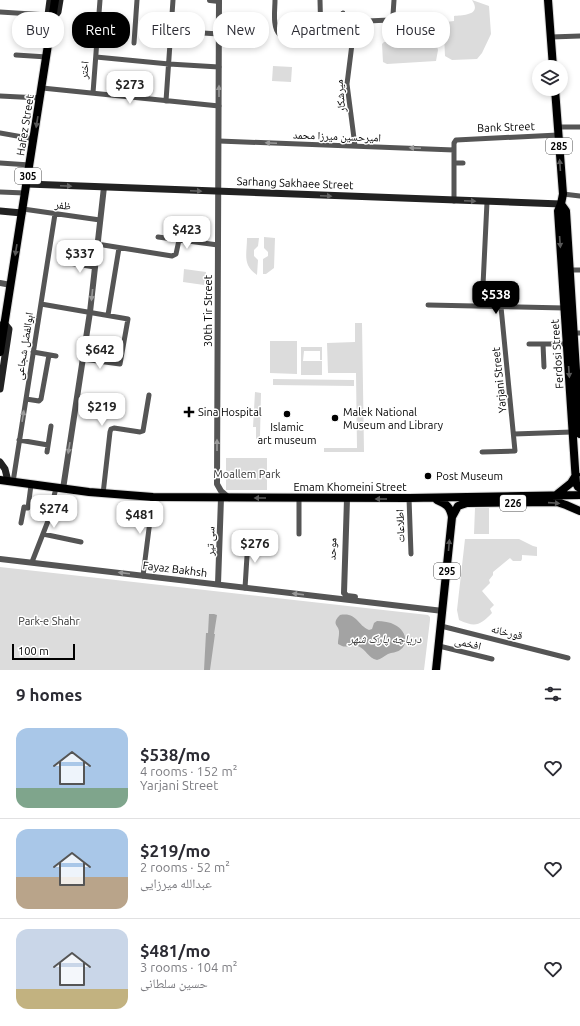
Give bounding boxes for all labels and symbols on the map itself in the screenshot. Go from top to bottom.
street label: اختر [77,60,91,81]
pin: $273 [106,71,154,105]
street label: میرشکار [333,79,348,114]
one-way arrow [216,84,222,97]
street label: Hafez Street [14,93,36,156]
one-way arrow [34,116,40,128]
street label: Bank Street [477,120,536,134]
street label: امیرحسین میرزا محمد [293,128,381,145]
road number: 285 [546,138,572,154]
one-way arrow [264,140,277,146]
one-way arrow [409,145,421,152]
one-way arrow [557,159,564,171]
road number: 305 [15,168,41,184]
street label: Sarhang Sakhaee Street [236,175,354,191]
one-way arrow [60,182,72,189]
one-way arrow [190,187,202,194]
one-way arrow [320,192,332,199]
street label: ظفر [53,198,72,212]
one-way arrow [464,198,477,204]
pin: $423 [163,216,211,250]
one-way arrow [557,236,564,248]
pin: $337 [56,240,104,274]
one-way arrow [13,244,19,256]
street label: 30th Tir Street [202,274,214,347]
pin: $538 [472,281,520,315]
one-way arrow [88,289,95,301]
street label: ابوالفضل شجاعی [13,311,36,381]
street label: Ferdosi Street [549,318,565,389]
pin: $642 [76,336,124,370]
street label: Yarjani Street [489,346,508,414]
one-way arrow [565,366,572,378]
pin: $219 [78,393,126,427]
marker: Sina Hospital [183,406,195,418]
place label: Sina Hospital [198,406,262,418]
place label: Malek National Museum and Library [343,406,444,431]
marker: Islamic art museum [282,409,292,419]
one-way arrow [20,410,26,422]
marker: Malek National Museum and Library [330,413,340,423]
place label: Islamic art museum [257,421,317,446]
one-way arrow [214,438,220,451]
one-way arrow [66,441,72,454]
park label: Moallem Park [213,468,281,480]
place label: Post Museum [436,470,503,482]
marker: Post Museum [423,471,433,481]
street label: Emam Khomeini Street [293,481,407,493]
pin: $274 [30,495,78,529]
one-way arrow [253,495,266,501]
road number: 226 [500,495,526,511]
one-way arrow [374,496,387,502]
one-way arrow [548,500,561,506]
pin: $481 [116,501,164,535]
street label: اطلاعات [393,509,407,543]
street label: سی تیر [203,526,218,557]
pin: $276 [231,530,279,564]
street label: موحد [326,538,338,560]
one-way arrow [446,539,452,551]
street label: Fayaz Bakhsh [142,559,208,579]
road number: 295 [434,563,460,579]
one-way arrow [118,570,130,576]
one-way arrow [292,591,304,597]
park label: Park-e Shahr [18,615,81,627]
street label: قورخانه [490,622,524,642]
water label: دریاچه پارک شهر [347,632,422,646]
street label: افخمی [453,634,482,653]
scale bar [12,642,75,661]

